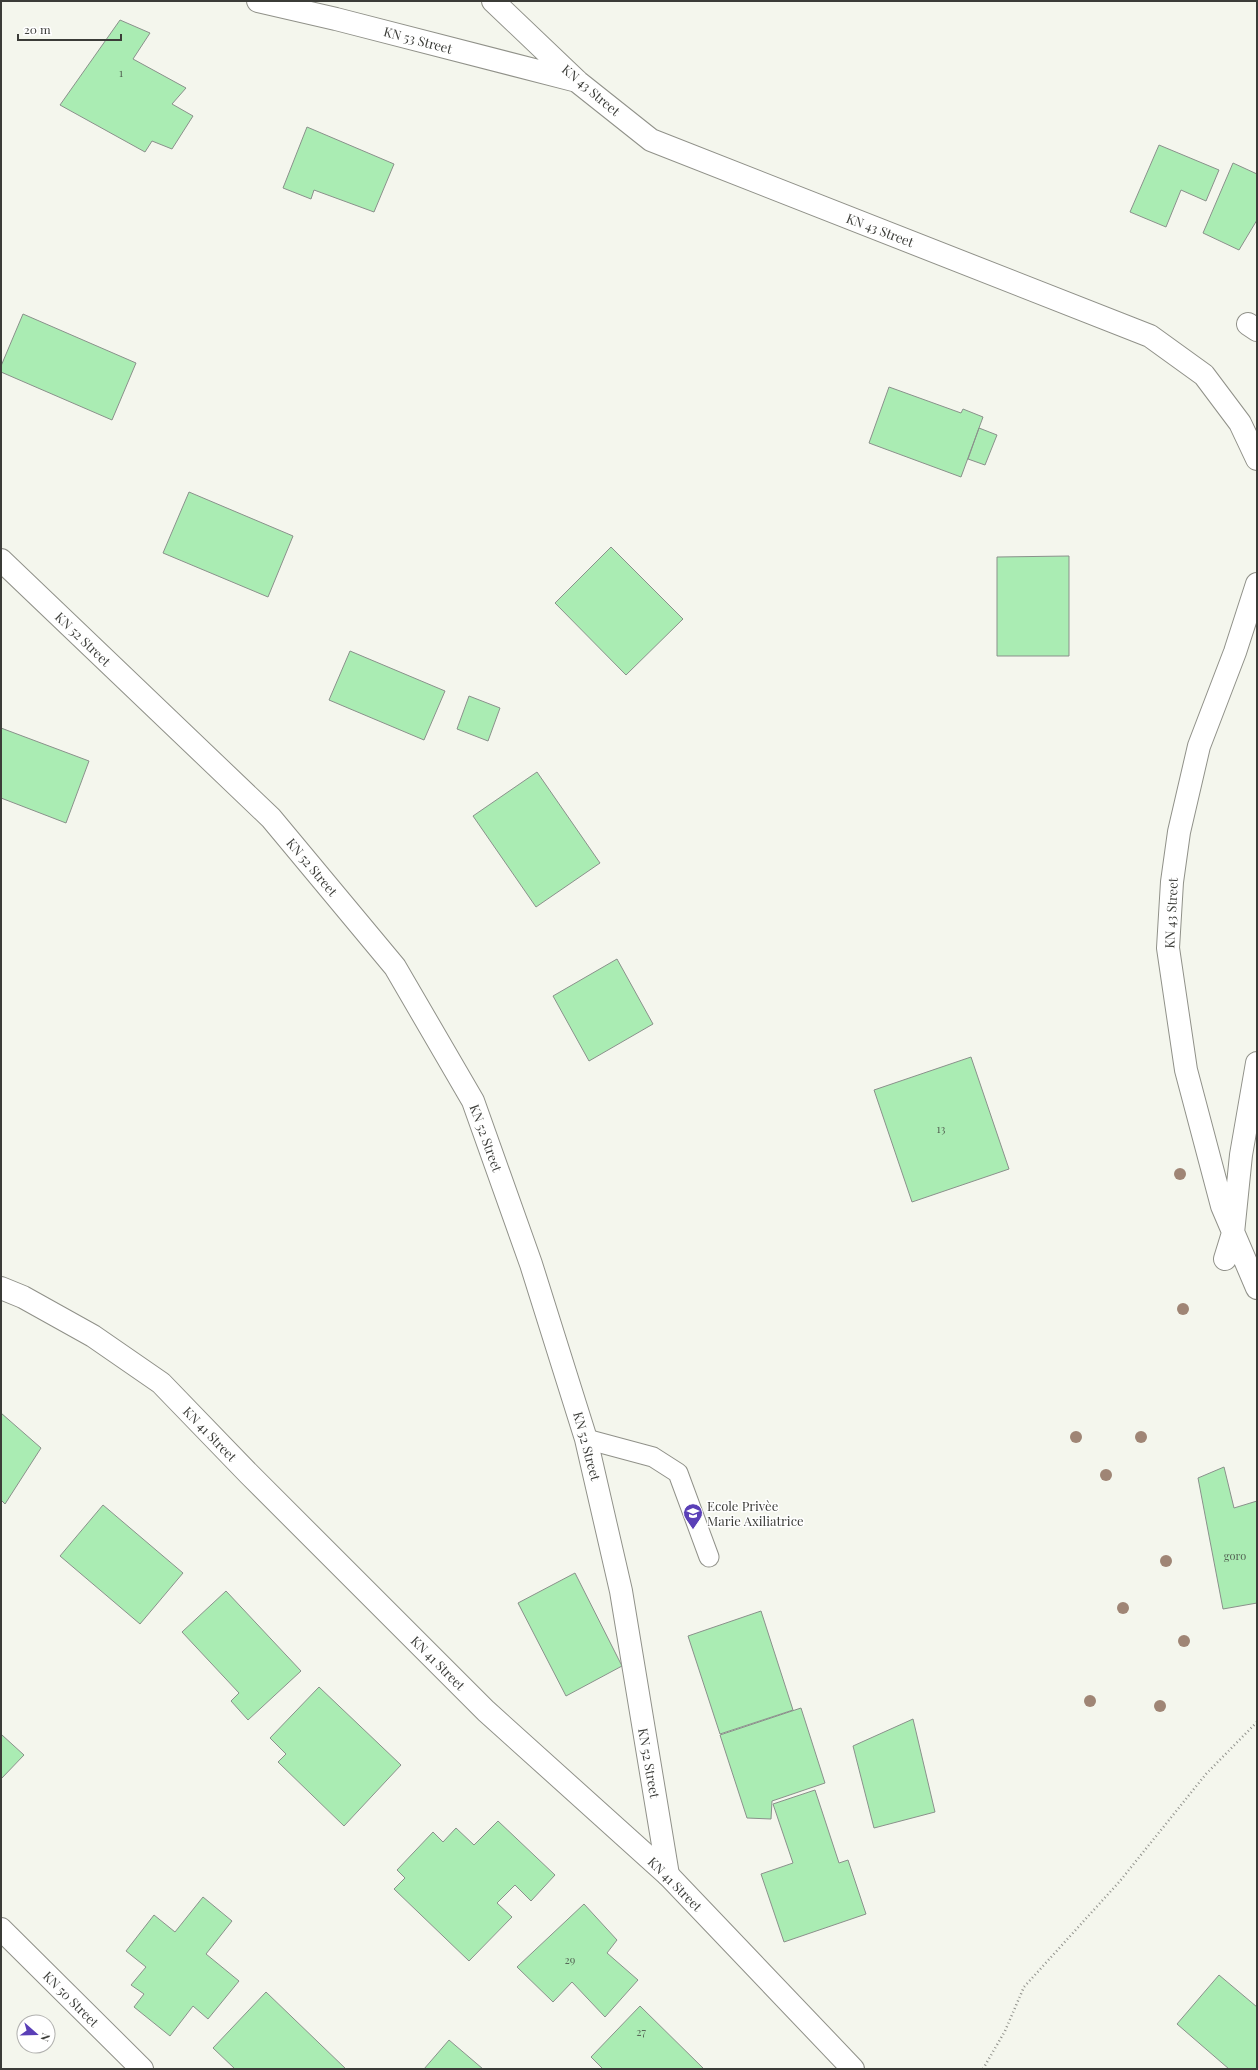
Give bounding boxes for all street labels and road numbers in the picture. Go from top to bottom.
street label: KN 53 Street [382,22,455,57]
street label: KN 43 Street [559,60,624,119]
street label: KN 43 Street [844,209,917,250]
street label: KN 52 Street [52,608,115,670]
street label: KN 52 Street [283,834,342,900]
street label: KN 43 Street [1160,877,1181,949]
street label: KN 52 Street [466,1102,507,1174]
street label: KN 41 Street [180,1403,241,1465]
street label: KN 52 Street [570,1410,605,1483]
street label: KN 41 Street [408,1632,469,1694]
street label: KN 52 Street [635,1727,664,1800]
street label: KN 41 Street [645,1853,706,1915]
street label: KN 50 Street [40,1967,103,2030]

